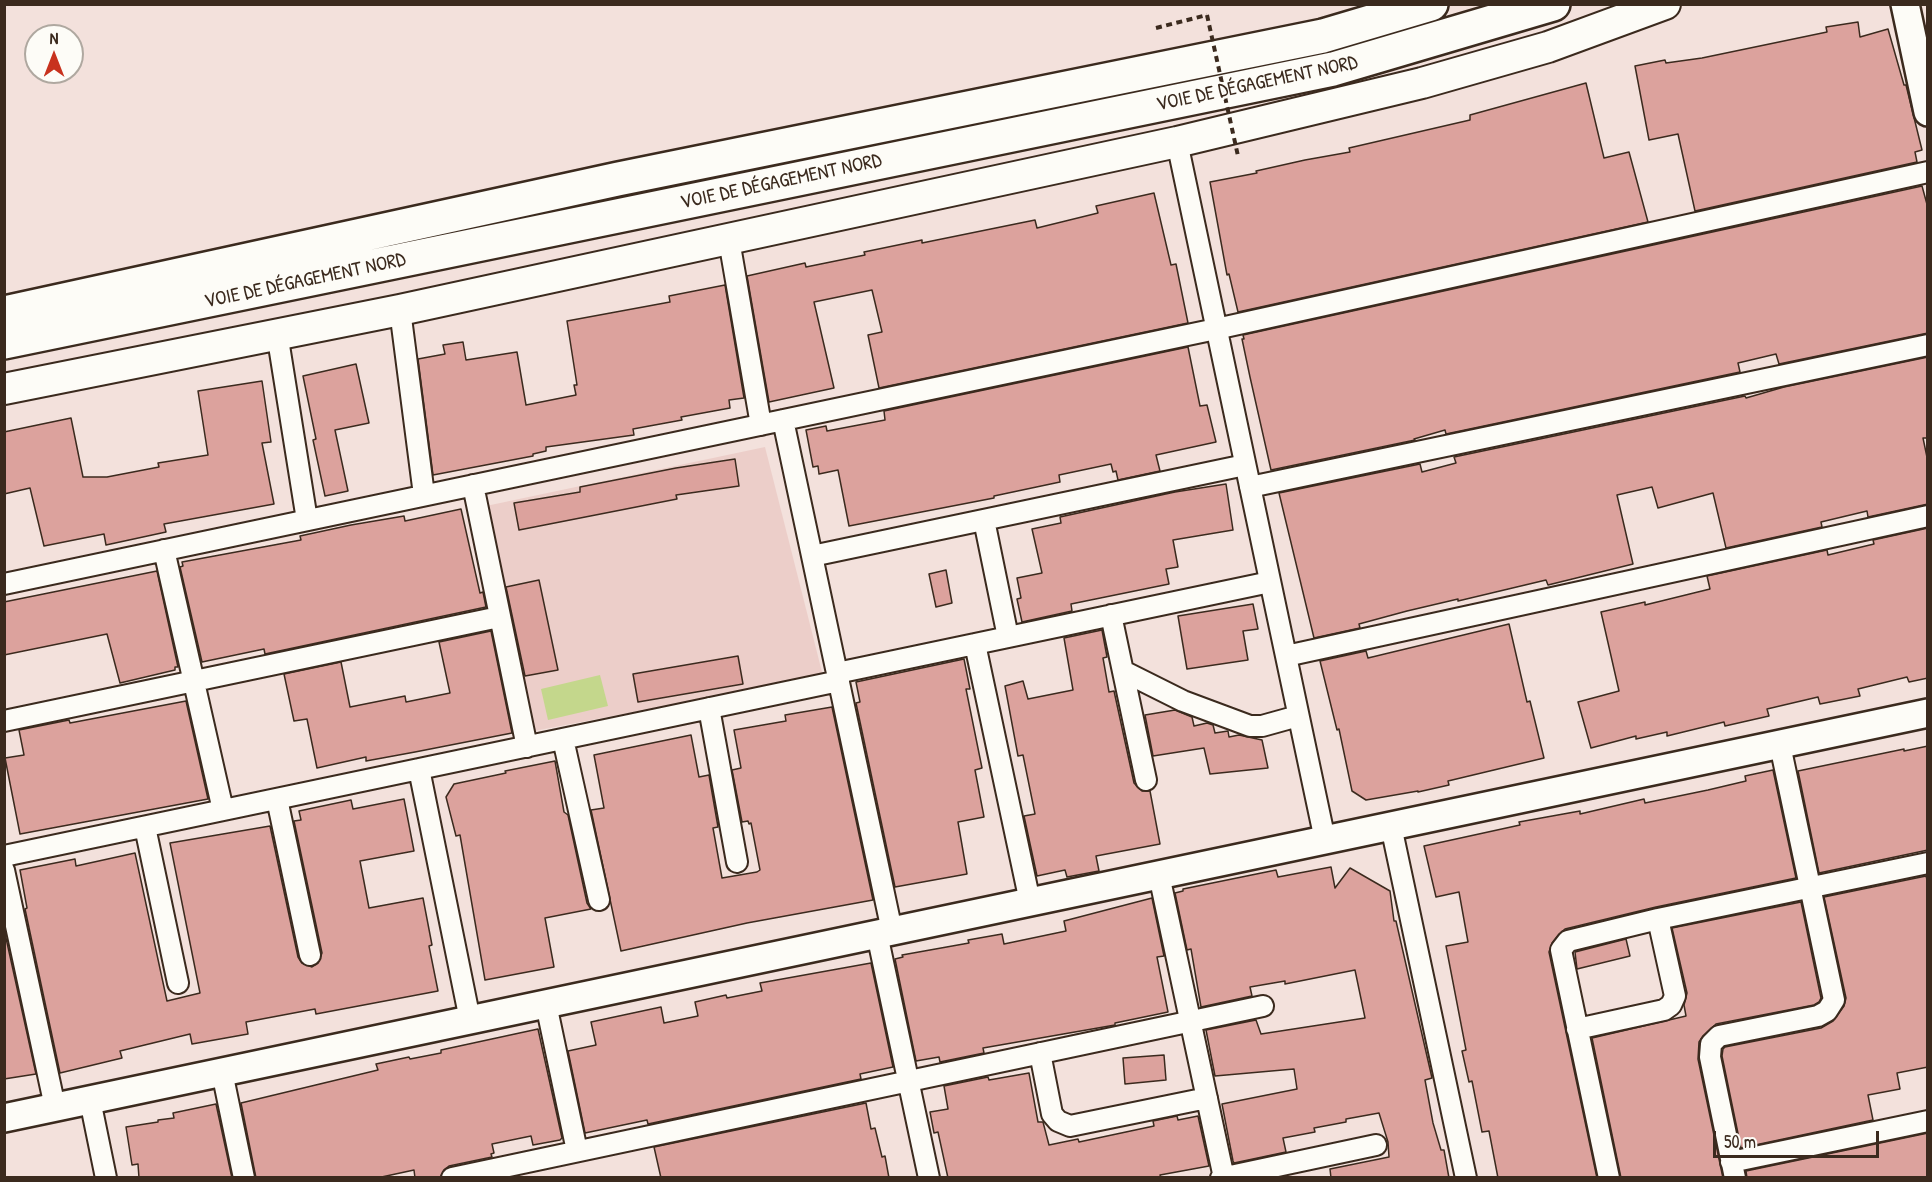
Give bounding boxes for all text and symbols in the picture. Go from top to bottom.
north arrow [24,24,84,84]
text: N [50,27,58,49]
street label: VOIE DE DÉGAGEMENT NORD [1154,51,1360,117]
street label: VOIE DE DÉGAGEMENT NORD [678,149,884,215]
street label: VOIE DE DÉGAGEMENT NORD [202,248,408,314]
scale bar [1716,1119,1882,1157]
text: 50 m [1724,1129,1756,1154]

